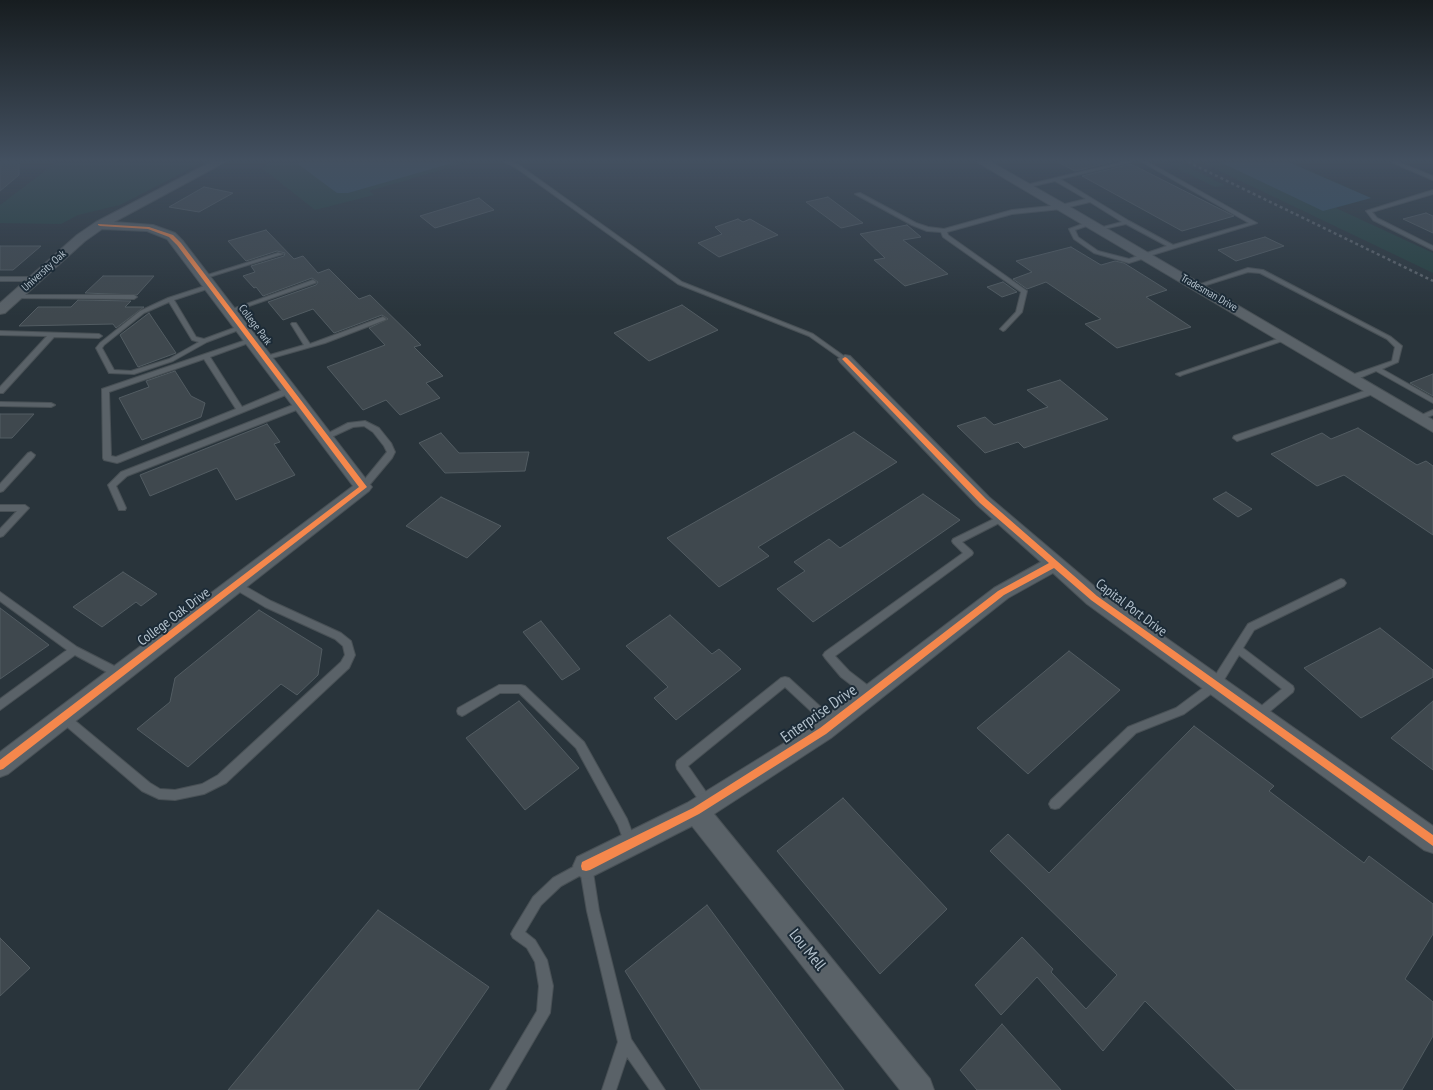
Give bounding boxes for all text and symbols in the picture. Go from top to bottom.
street label: University Oak [19,248,69,294]
street label: Tradesman Drive [1178,272,1240,314]
street label: College Park [236,302,274,348]
street label: Capital Port Drive [1092,576,1170,640]
street label: College Oak Drive [135,584,213,650]
street label: Enterprise Drive [777,681,861,747]
street label: Lou Mell [785,926,829,974]

